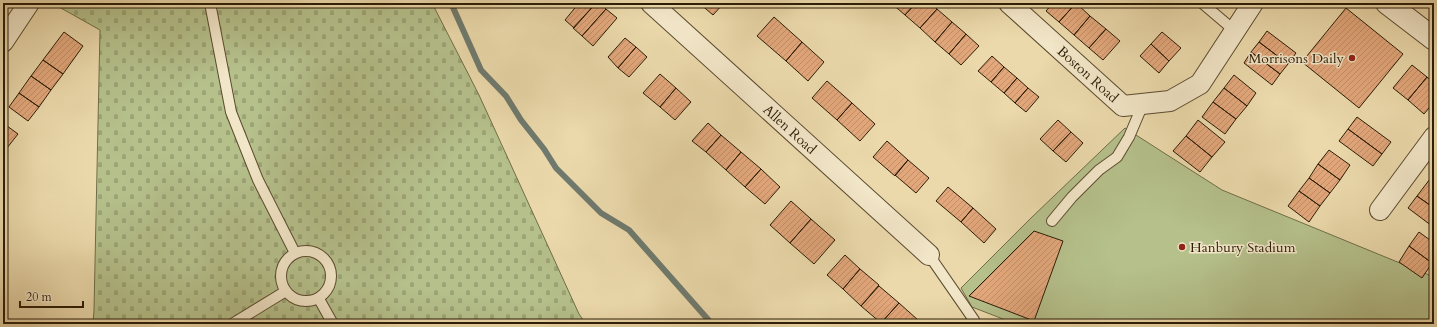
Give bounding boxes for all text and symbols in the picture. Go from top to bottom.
street label: Boston Road [1053,42,1123,107]
place label: Morrisons Daily [1248,49,1345,68]
marker: Morrisons Daily [1347,53,1357,63]
street label: Allen Road [759,100,821,159]
place label: Hanbury Stadium [1190,238,1296,257]
marker: Hanbury Stadium [1177,242,1187,252]
scale bar [20,283,83,309]
text: 20 m [26,289,53,305]

